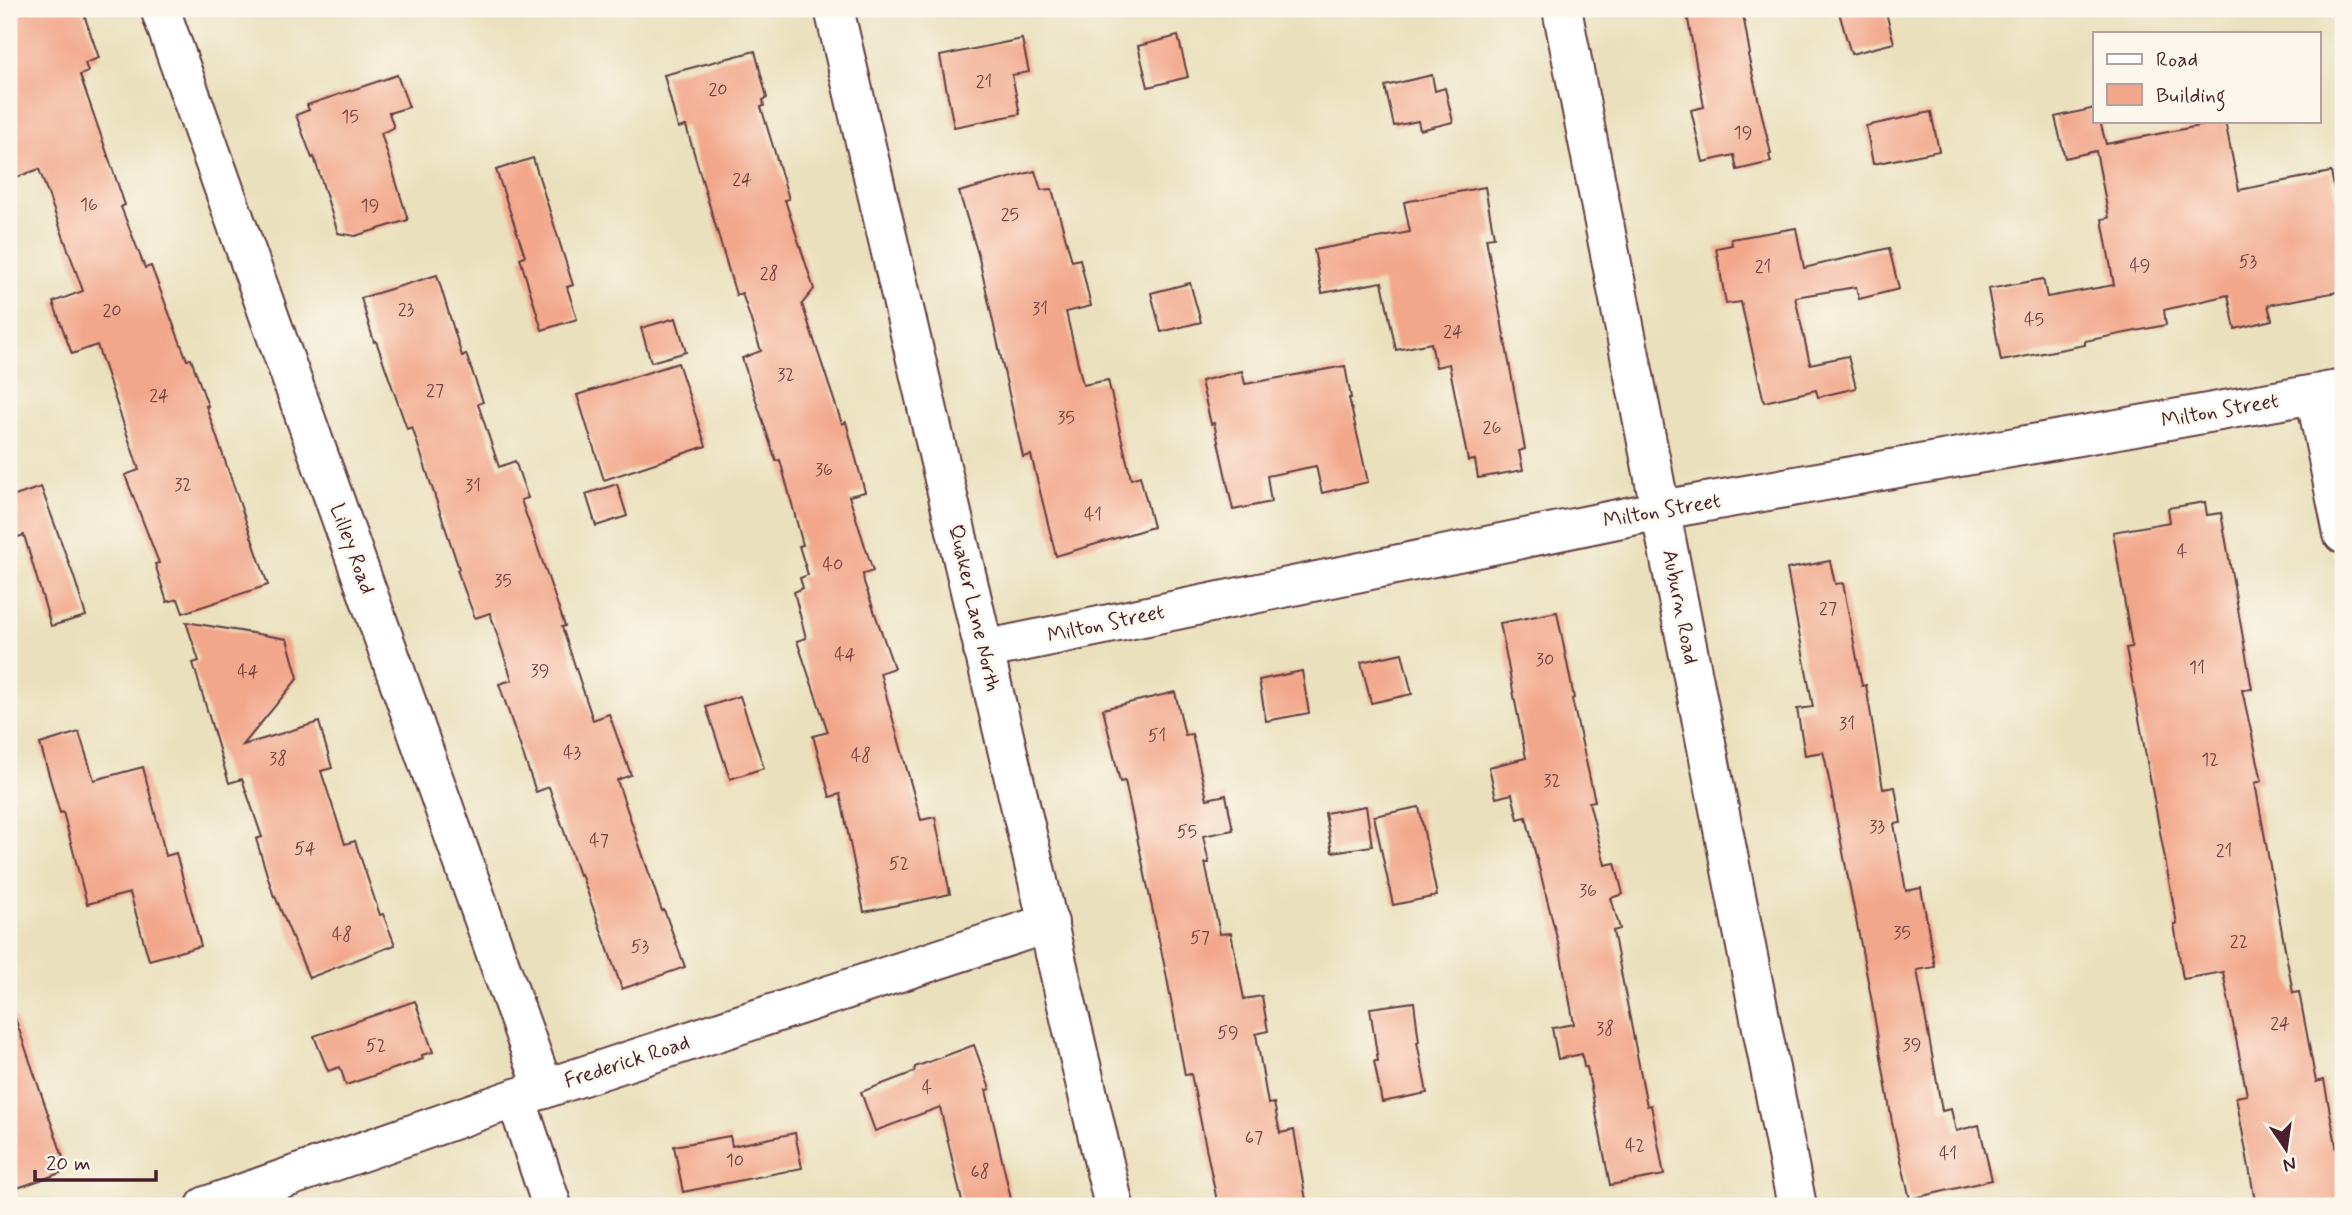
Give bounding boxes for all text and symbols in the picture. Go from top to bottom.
legend [2093,32,2320,122]
text: Road [2156,46,2198,74]
house number: 21 [976,70,992,94]
house number: 20 [708,78,728,102]
text: Building [2156,82,2226,112]
house number: 15 [341,105,359,129]
house number: 19 [1734,121,1752,145]
house number: 24 [732,168,752,192]
house number: 16 [80,193,98,217]
house number: 19 [361,194,379,218]
house number: 25 [1001,203,1019,227]
house number: 53 [2239,250,2258,274]
house number: 49 [2129,254,2151,278]
house number: 21 [1755,255,1771,279]
house number: 28 [760,262,778,286]
house number: 31 [1032,297,1048,321]
house number: 23 [398,298,415,322]
house number: 20 [102,299,122,323]
house number: 45 [2024,308,2044,332]
house number: 24 [1443,320,1463,344]
house number: 32 [777,363,795,387]
house number: 27 [426,379,444,403]
house number: 24 [149,384,169,408]
street label: Milton Street [2159,387,2281,435]
house number: 35 [1057,406,1075,430]
house number: 26 [1483,416,1501,440]
house number: 36 [815,458,833,482]
house number: 32 [174,473,192,497]
house number: 31 [465,474,481,498]
street label: Milton Street [1601,487,1723,535]
street label: Lilley Road [323,500,381,598]
house number: 41 [1084,503,1102,527]
street label: Quaker Lane North [941,522,1007,694]
house number: 4 [2177,540,2187,564]
street label: Auburn Road [1655,547,1705,667]
house number: 40 [823,553,843,577]
house number: 35 [494,569,512,593]
house number: 27 [1819,597,1837,621]
street label: Milton Street [1045,598,1167,650]
house number: 44 [834,643,856,667]
house number: 30 [1536,648,1554,672]
house number: 11 [2189,656,2205,680]
house number: 39 [531,659,549,683]
house number: 44 [237,660,259,684]
house number: 31 [1839,712,1855,736]
house number: 51 [1148,724,1166,748]
house number: 43 [563,741,581,765]
house number: 48 [851,744,871,768]
house number: 38 [269,747,287,771]
house number: 12 [2201,748,2219,772]
house number: 32 [1543,769,1561,793]
house number: 33 [1869,815,1885,839]
house number: 55 [1177,820,1197,844]
house number: 47 [589,829,609,853]
house number: 54 [294,837,316,861]
house number: 21 [2216,839,2232,863]
house number: 52 [889,852,909,876]
house number: 36 [1579,879,1597,903]
house number: 35 [1893,921,1911,945]
house number: 48 [332,923,352,947]
house number: 57 [1190,926,1210,950]
house number: 22 [2230,930,2248,954]
house number: 53 [631,935,650,959]
house number: 24 [2270,1012,2290,1036]
house number: 38 [1596,1017,1614,1041]
house number: 59 [1217,1021,1239,1045]
street label: Frederick Road [561,1029,693,1095]
house number: 39 [1903,1033,1921,1057]
house number: 52 [366,1034,386,1058]
house number: 4 [922,1076,932,1100]
north arrow [2250,1114,2320,1184]
house number: 67 [1245,1126,1263,1150]
house number: 42 [1625,1134,1645,1158]
scale bar [35,1138,156,1182]
house number: 41 [1939,1142,1957,1166]
house number: 10 [726,1149,744,1173]
text: 20 m [46,1150,91,1178]
text: N [2281,1150,2298,1178]
house number: 68 [970,1160,990,1184]

